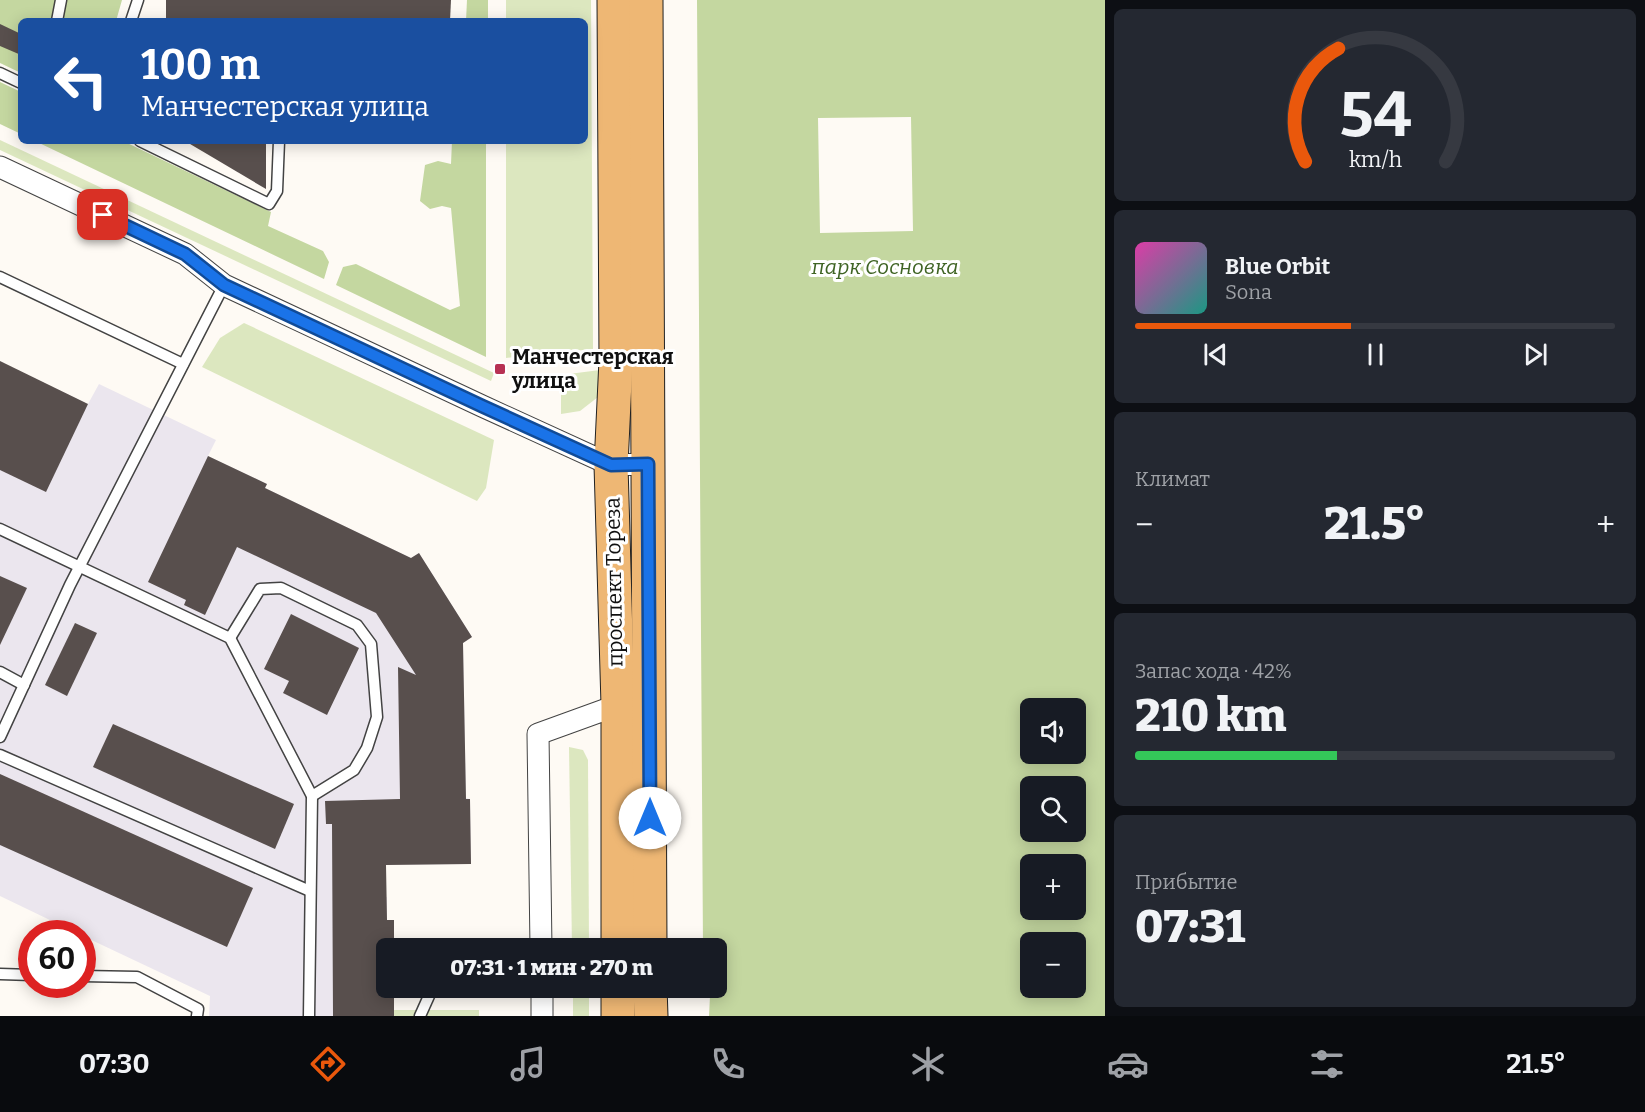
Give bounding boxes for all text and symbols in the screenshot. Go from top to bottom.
text: 100 m [141,40,260,90]
icon: left [42,42,120,120]
text: 54 [1339,78,1411,153]
text: Манчестерская улица [141,91,429,123]
text: km/h [1348,148,1402,174]
pin [77,189,128,240]
icon: arrive [86,198,119,231]
text: Blue Orbit [1225,253,1330,280]
park label: парк Сосновка [810,254,959,280]
text: Sona [1225,280,1272,304]
icon: previous [1199,338,1232,371]
icon: pause [1359,338,1392,371]
icon: next [1519,338,1552,371]
place label: Манчестерская улица [511,344,674,394]
marker: Манчестерская улица [493,362,507,376]
text: Климат [1135,467,1210,491]
street label: проспект Тореза [600,496,628,667]
text: 21.5° [1324,497,1425,551]
text: − [1135,505,1153,545]
text: + [1596,505,1615,545]
text: Запас хода · 42% [1135,659,1292,683]
text: 210 km [1135,689,1287,743]
map controls [1020,698,1086,998]
button: sound [1020,698,1086,764]
button: search [1020,776,1086,842]
position arrow [618,786,682,850]
button: + [1020,854,1086,920]
text: Прибытие [1135,870,1237,894]
text: 07:31 [1135,900,1245,954]
speed limit sign: 60 [18,920,96,998]
button: − [1020,932,1086,998]
text: 07:31 · 1 мин · 270 m [450,954,653,981]
icon: directions [307,1043,349,1085]
icon: music [507,1043,549,1085]
icon: phone [707,1043,749,1085]
icon: climate [907,1043,949,1085]
icon: car [1107,1043,1149,1085]
icon: filters [1306,1043,1348,1085]
text: 07:30 [79,1048,150,1080]
text: 21.5° [1506,1048,1566,1080]

